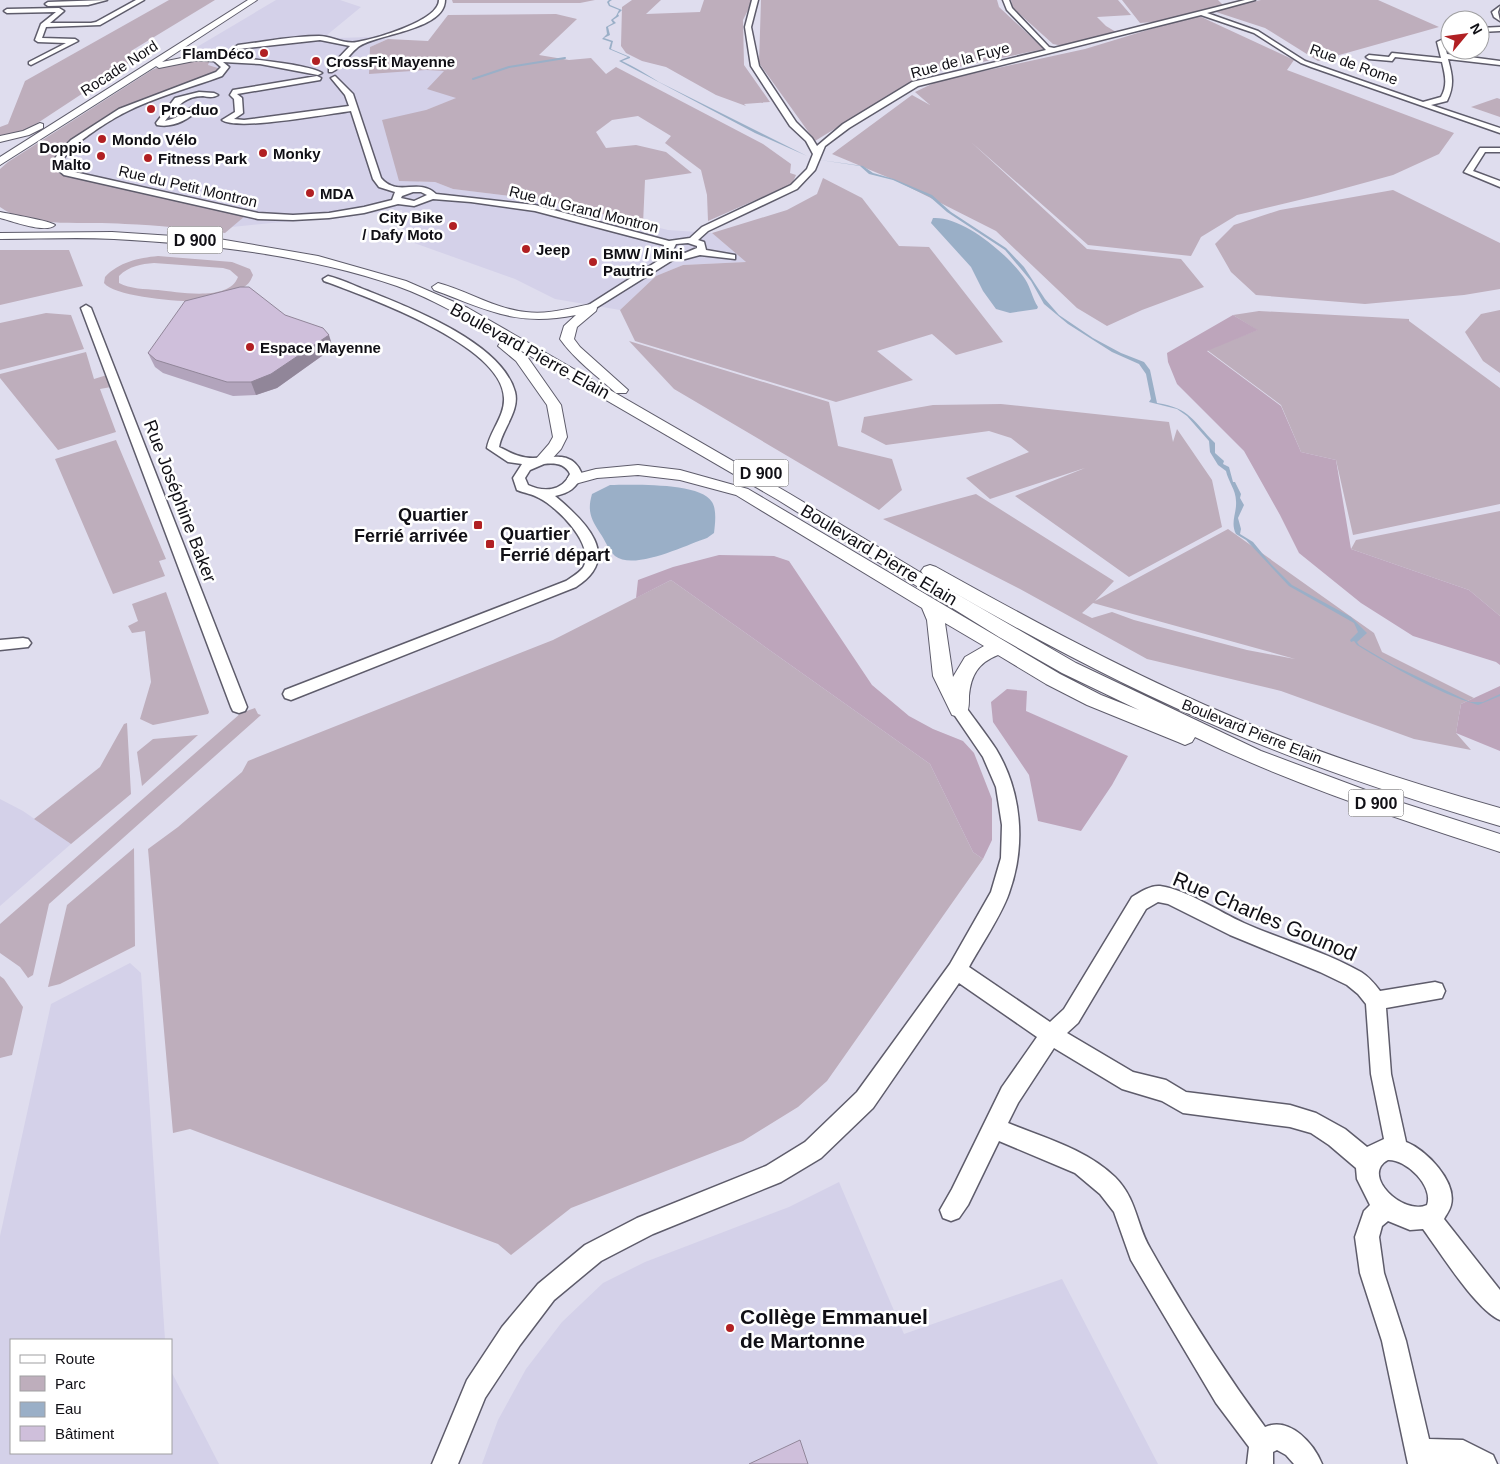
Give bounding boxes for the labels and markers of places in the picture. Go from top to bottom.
place label: FlamDéco [182,45,254,62]
marker: FlamDéco [258,47,270,59]
place label: CrossFit Mayenne [326,53,455,70]
marker: CrossFit Mayenne [310,55,322,67]
place label: Pro-duo [161,101,219,118]
marker: Pro-duo [145,103,157,115]
place label: Mondo Vélo [112,131,197,148]
marker: Mondo Vélo [96,133,108,145]
place label: Doppio Malto [39,139,91,173]
place label: Monky [273,145,321,162]
marker: Monky [257,147,269,159]
marker: Doppio Malto [95,150,107,162]
place label: Fitness Park [158,150,248,167]
marker: Fitness Park [142,152,154,164]
place label: MDA [320,185,354,202]
marker: MDA [304,187,316,199]
place label: City Bike / Dafy Moto [362,209,443,243]
marker: City Bike / Dafy Moto [447,220,459,232]
place label: Jeep [536,241,570,258]
marker: Jeep [520,243,532,255]
place label: BMW / Mini Pautric [603,245,683,279]
marker: BMW / Mini Pautric [587,256,599,268]
place label: Espace Mayenne [260,339,381,356]
marker: Espace Mayenne [244,341,256,353]
place label: Quartier Ferrié arrivée [354,505,468,546]
marker: Quartier Ferrié arrivée [472,519,484,531]
place label: Quartier Ferrié départ [500,524,610,565]
marker: Quartier Ferrié départ [484,538,496,550]
place label: Collège Emmanuel de Martonne [740,1305,928,1352]
marker: Collège Emmanuel de Martonne [724,1322,736,1334]

